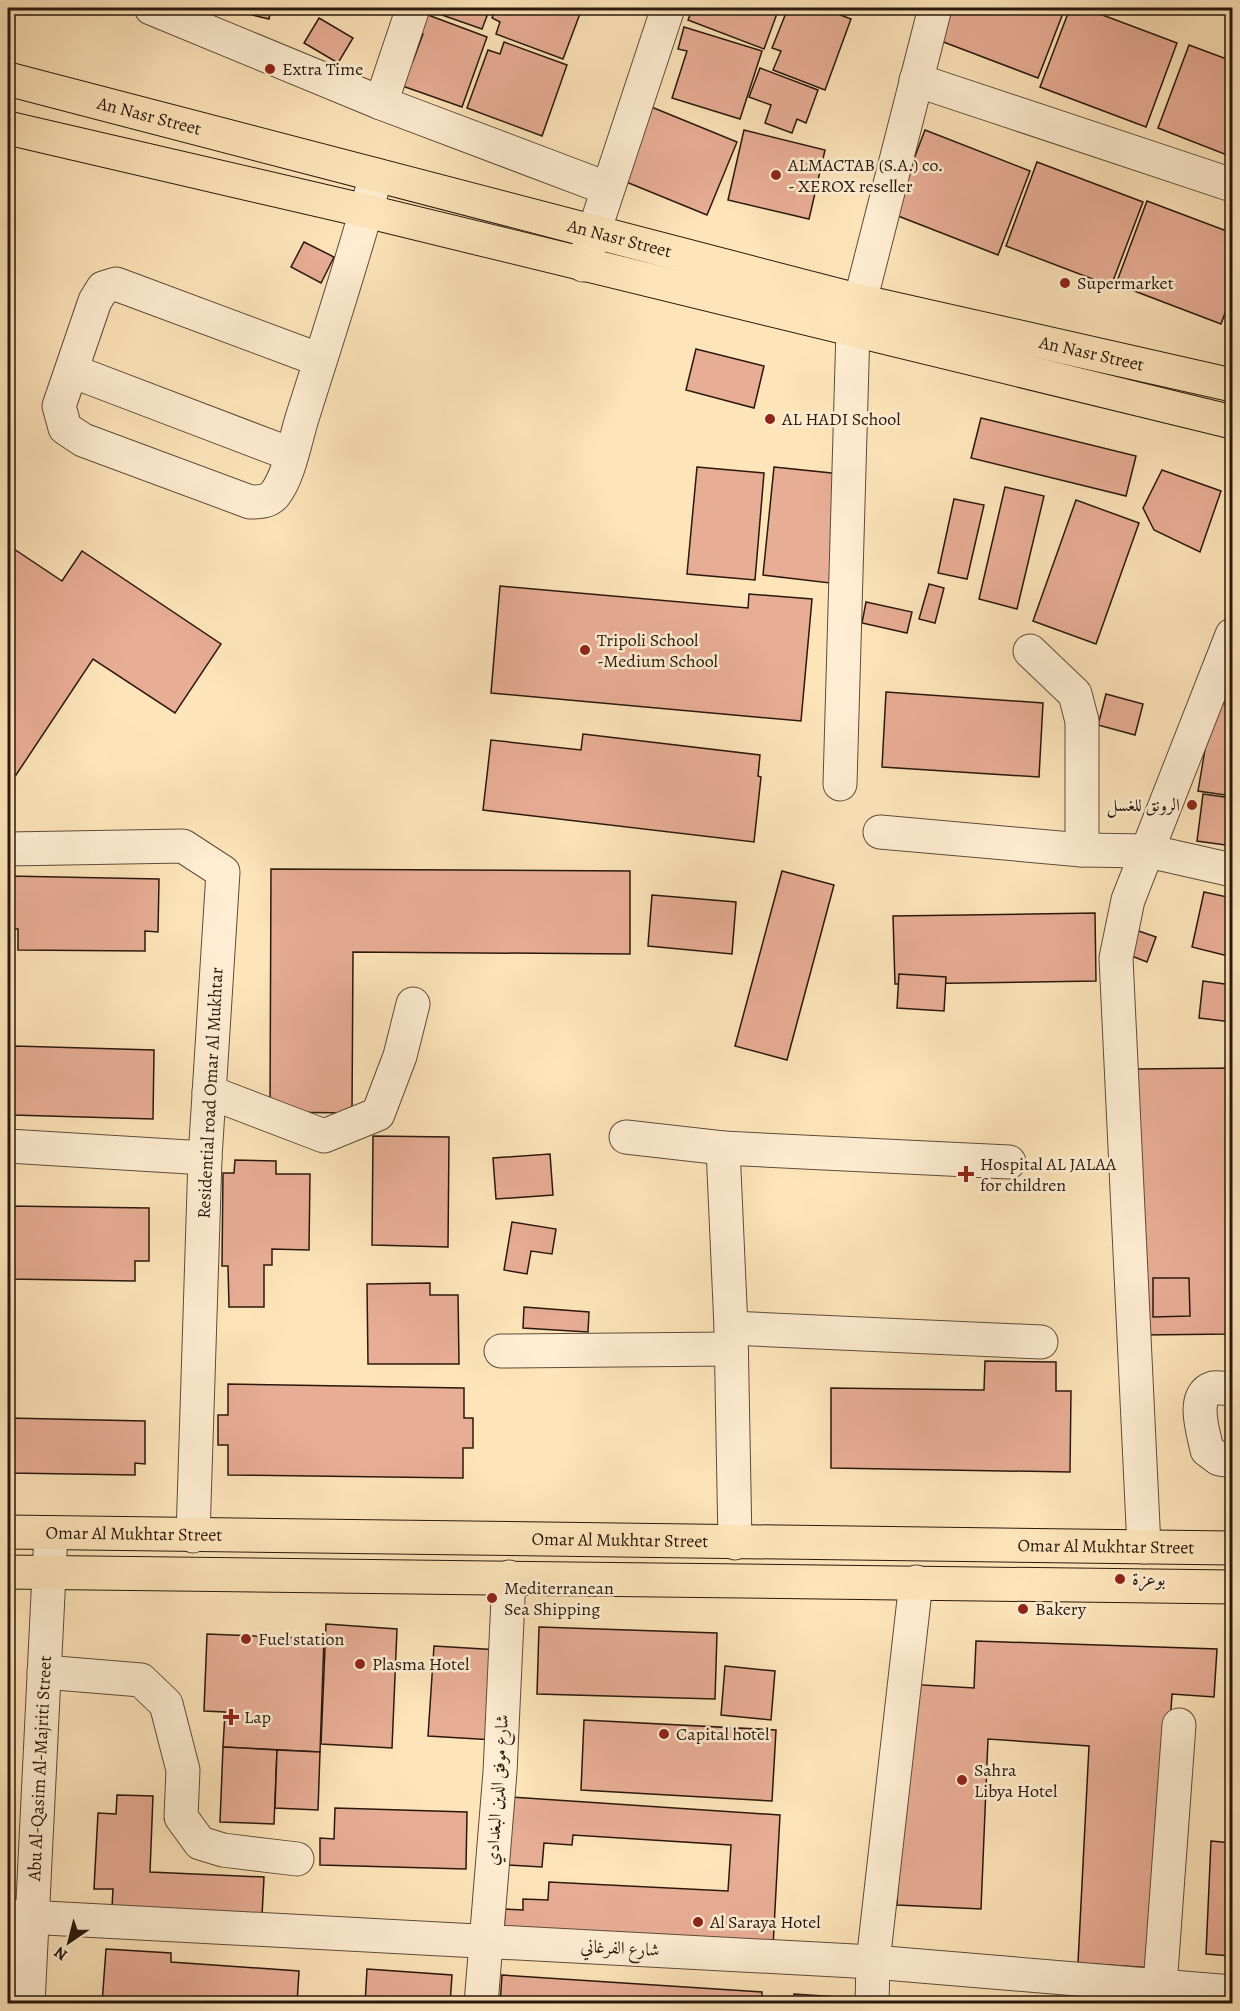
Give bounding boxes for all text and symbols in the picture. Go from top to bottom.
place label: Extra Time [282,57,363,81]
marker: Extra Time [263,62,277,76]
street label: An Nasr Street [94,91,204,141]
place label: ALMACTAB (S.A.) co. - XEROX reseller [787,153,943,198]
marker: ALMACTAB (S.A.) co. - XEROX reseller [769,168,783,182]
street label: An Nasr Street [564,213,674,263]
place label: Supermarket [1077,271,1174,295]
marker: Supermarket [1058,276,1072,290]
street label: An Nasr Street [1036,330,1146,377]
place label: AL HADI School [781,407,901,431]
marker: AL HADI School [763,412,777,426]
place label: Tripoli School -Medium School [597,628,719,673]
marker: Tripoli School -Medium School [578,643,592,657]
place label: الرونق للغسل [1107,793,1180,818]
marker: الرونق للغسل [1185,798,1199,812]
street label: Residential road Omar Al Mukhtar [191,967,229,1219]
place label: Hospital AL JALAA for children [980,1152,1117,1197]
marker: Hospital AL JALAA for children [957,1165,975,1183]
street label: Omar Al Mukhtar Street [45,1520,223,1547]
street label: Omar Al Mukhtar Street [531,1527,709,1553]
street label: Omar Al Mukhtar Street [1017,1533,1195,1560]
place label: بوعزة [1132,1567,1165,1592]
marker: بوعزة [1113,1572,1127,1586]
place label: Mediterranean Sea Shipping [504,1576,614,1621]
marker: Mediterranean Sea Shipping [485,1591,499,1605]
place label: Bakery [1035,1597,1087,1621]
marker: Bakery [1016,1602,1030,1616]
place label: Fuel station [258,1627,345,1651]
marker: Fuel station [239,1632,253,1646]
place label: Plasma Hotel [372,1652,470,1676]
street label: Abu Al-Qasim Al-Majriti Street [22,1655,57,1883]
marker: Plasma Hotel [353,1657,367,1671]
place label: Lap [244,1705,271,1729]
marker: Lap [222,1708,240,1726]
street label: شارع موفق الدين البغدادي [480,1714,517,1867]
place label: Capital hotel [676,1722,770,1746]
marker: Capital hotel [657,1727,671,1741]
place label: Sahra Libya Hotel [974,1758,1058,1803]
marker: Sahra Libya Hotel [955,1773,969,1787]
place label: Al Saraya Hotel [709,1910,821,1934]
north arrow [39,1912,99,1972]
marker: Al Saraya Hotel [691,1915,705,1929]
street label: شارع الفرغاني [580,1934,660,1965]
text: N [50,1941,72,1966]

